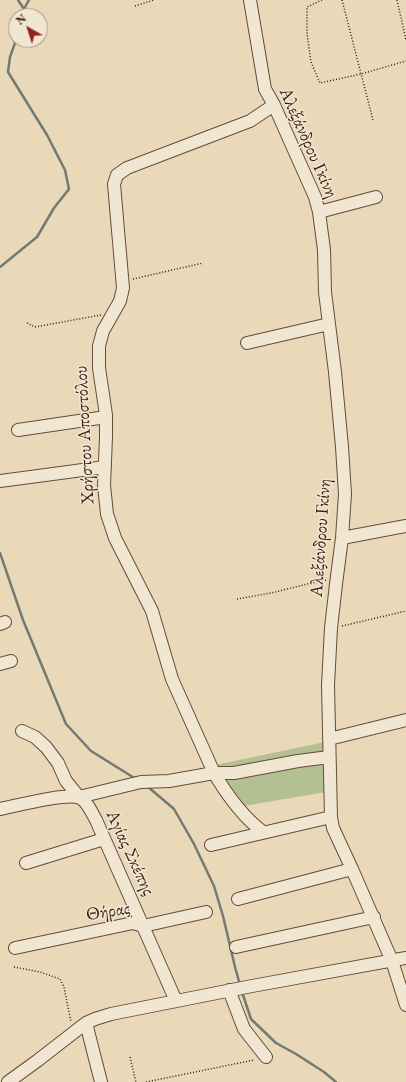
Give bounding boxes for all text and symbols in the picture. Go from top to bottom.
north arrow [8,8,48,48]
text: N [13,11,29,28]
street label: Αλεξάνδρου Γκίνη [274,84,342,202]
street label: Χρήστου Αποστόλου [71,365,99,505]
street label: Αλεξάνδρου Γκίνη [306,478,336,598]
street label: Αγίας Σκέπης [101,807,159,899]
street label: Θήρας [84,898,132,926]

